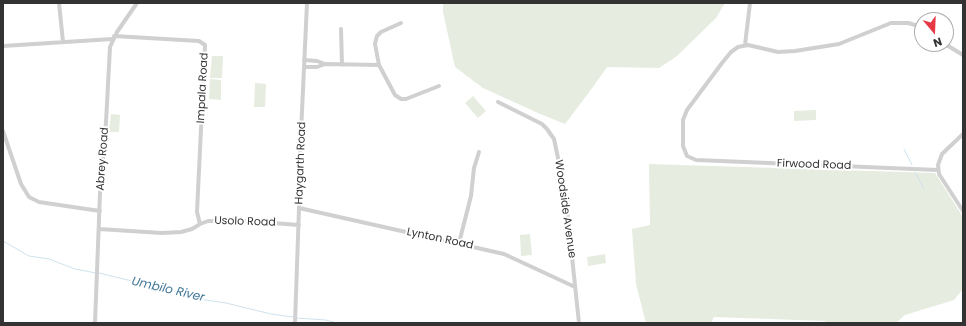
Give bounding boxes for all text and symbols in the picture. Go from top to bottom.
north arrow [914,12,954,52]
text: N [931,33,944,51]
street label: Impala Road [195,52,211,124]
street label: Haygarth Road [293,121,309,205]
street label: Abrey Road [94,127,112,191]
street label: Firwood Road [777,157,851,173]
street label: Woodside Avenue [552,159,578,259]
street label: Usolo Road [214,214,276,230]
street label: Lynton Road [406,226,474,252]
water label: Umbilo River [130,275,206,305]

